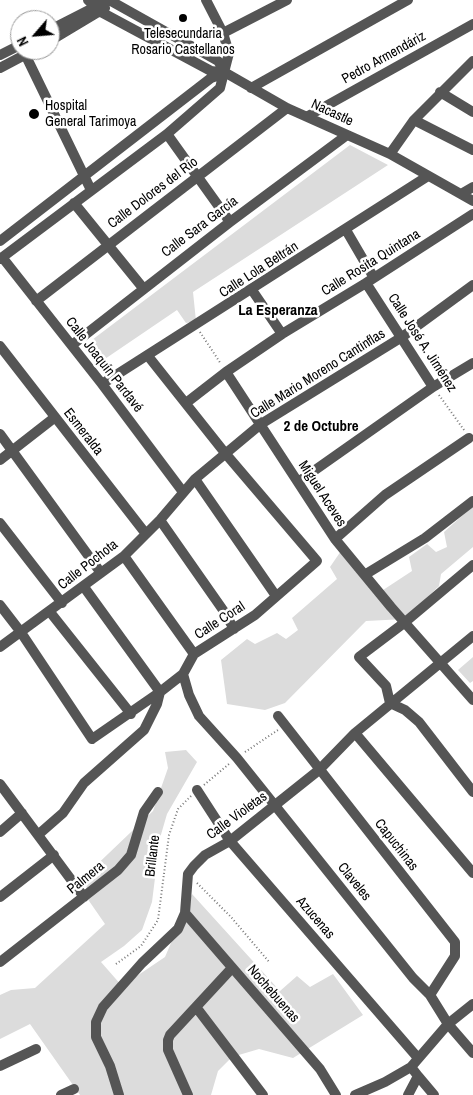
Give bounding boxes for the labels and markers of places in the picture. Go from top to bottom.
marker: Telesecundaria Rosario Castellanos [177,12,189,24]
place label: Telesecundaria Rosario Castellanos [131,26,235,58]
place label: Hospital General Tarimoya [45,98,136,130]
marker: Hospital General Tarimoya [27,107,41,121]

